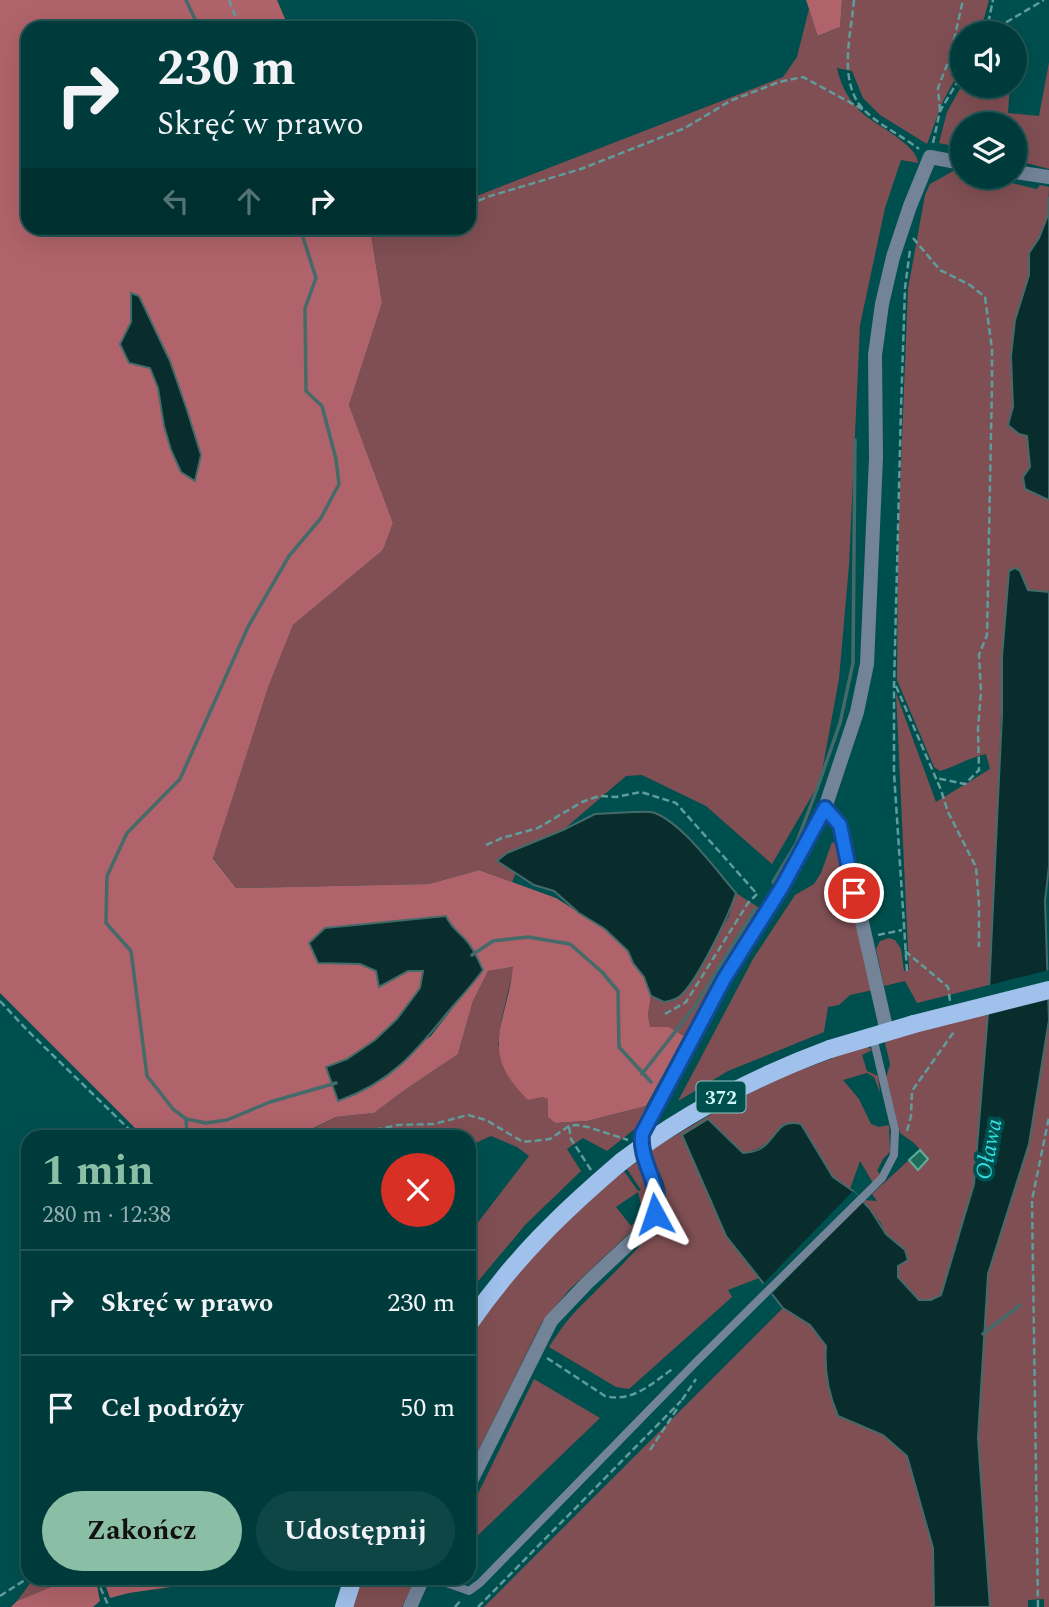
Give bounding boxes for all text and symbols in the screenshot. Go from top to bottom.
map controls [950,21,1027,189]
button: sound [950,21,1027,98]
text: 230 m [157,32,296,107]
icon: right [42,49,133,140]
text: Skręć w prawo [157,100,364,149]
button: layers [950,112,1027,189]
icon: left [157,182,195,220]
icon: ahead [230,182,268,220]
icon: right [303,182,341,220]
pin [824,863,884,923]
icon: arrive [835,874,873,912]
road number: 372 [696,1082,746,1112]
water label: Oława [966,1115,1013,1183]
text: 1 min [42,1140,154,1203]
button: close [381,1153,455,1227]
position arrow [618,1177,692,1251]
text: 280 m · 12:38 [42,1198,171,1233]
text: Skręć w prawo [101,1283,273,1323]
text: 230 m [387,1283,455,1323]
icon: right [42,1284,80,1322]
text: Cel podróży [101,1388,243,1428]
text: 50 m [400,1388,455,1428]
icon: arrive [42,1389,80,1427]
button: Zakończ [42,1491,242,1571]
button: Udostępnij [256,1491,455,1571]

